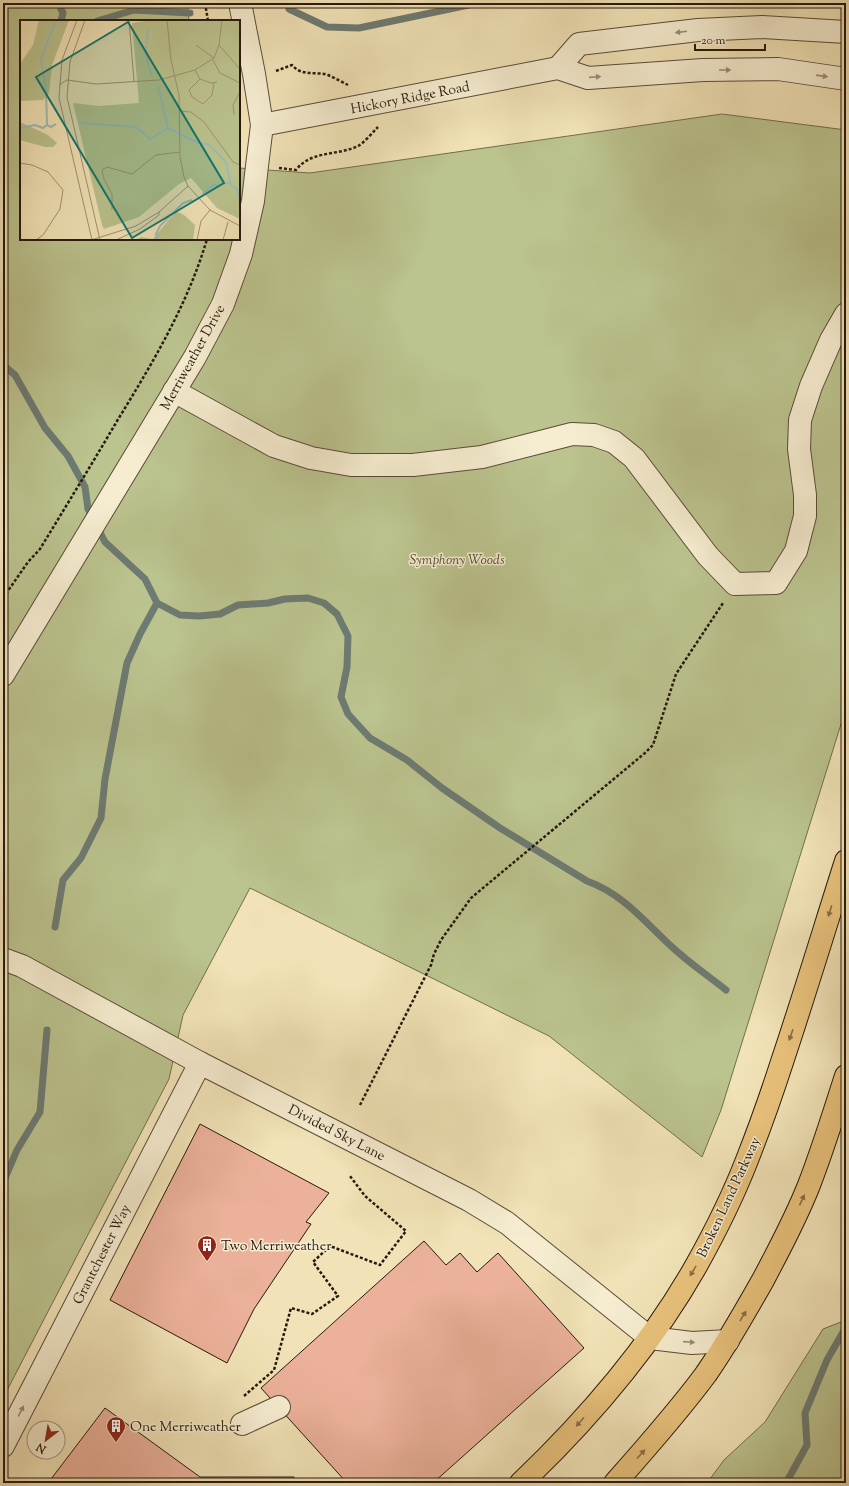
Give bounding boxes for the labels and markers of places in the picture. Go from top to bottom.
building icon: Two Merriweather [196,1234,218,1262]
place label: Two Merriweather [221,1237,332,1257]
building icon: One Merriweather [105,1415,127,1443]
place label: One Merriweather [130,1418,241,1438]

